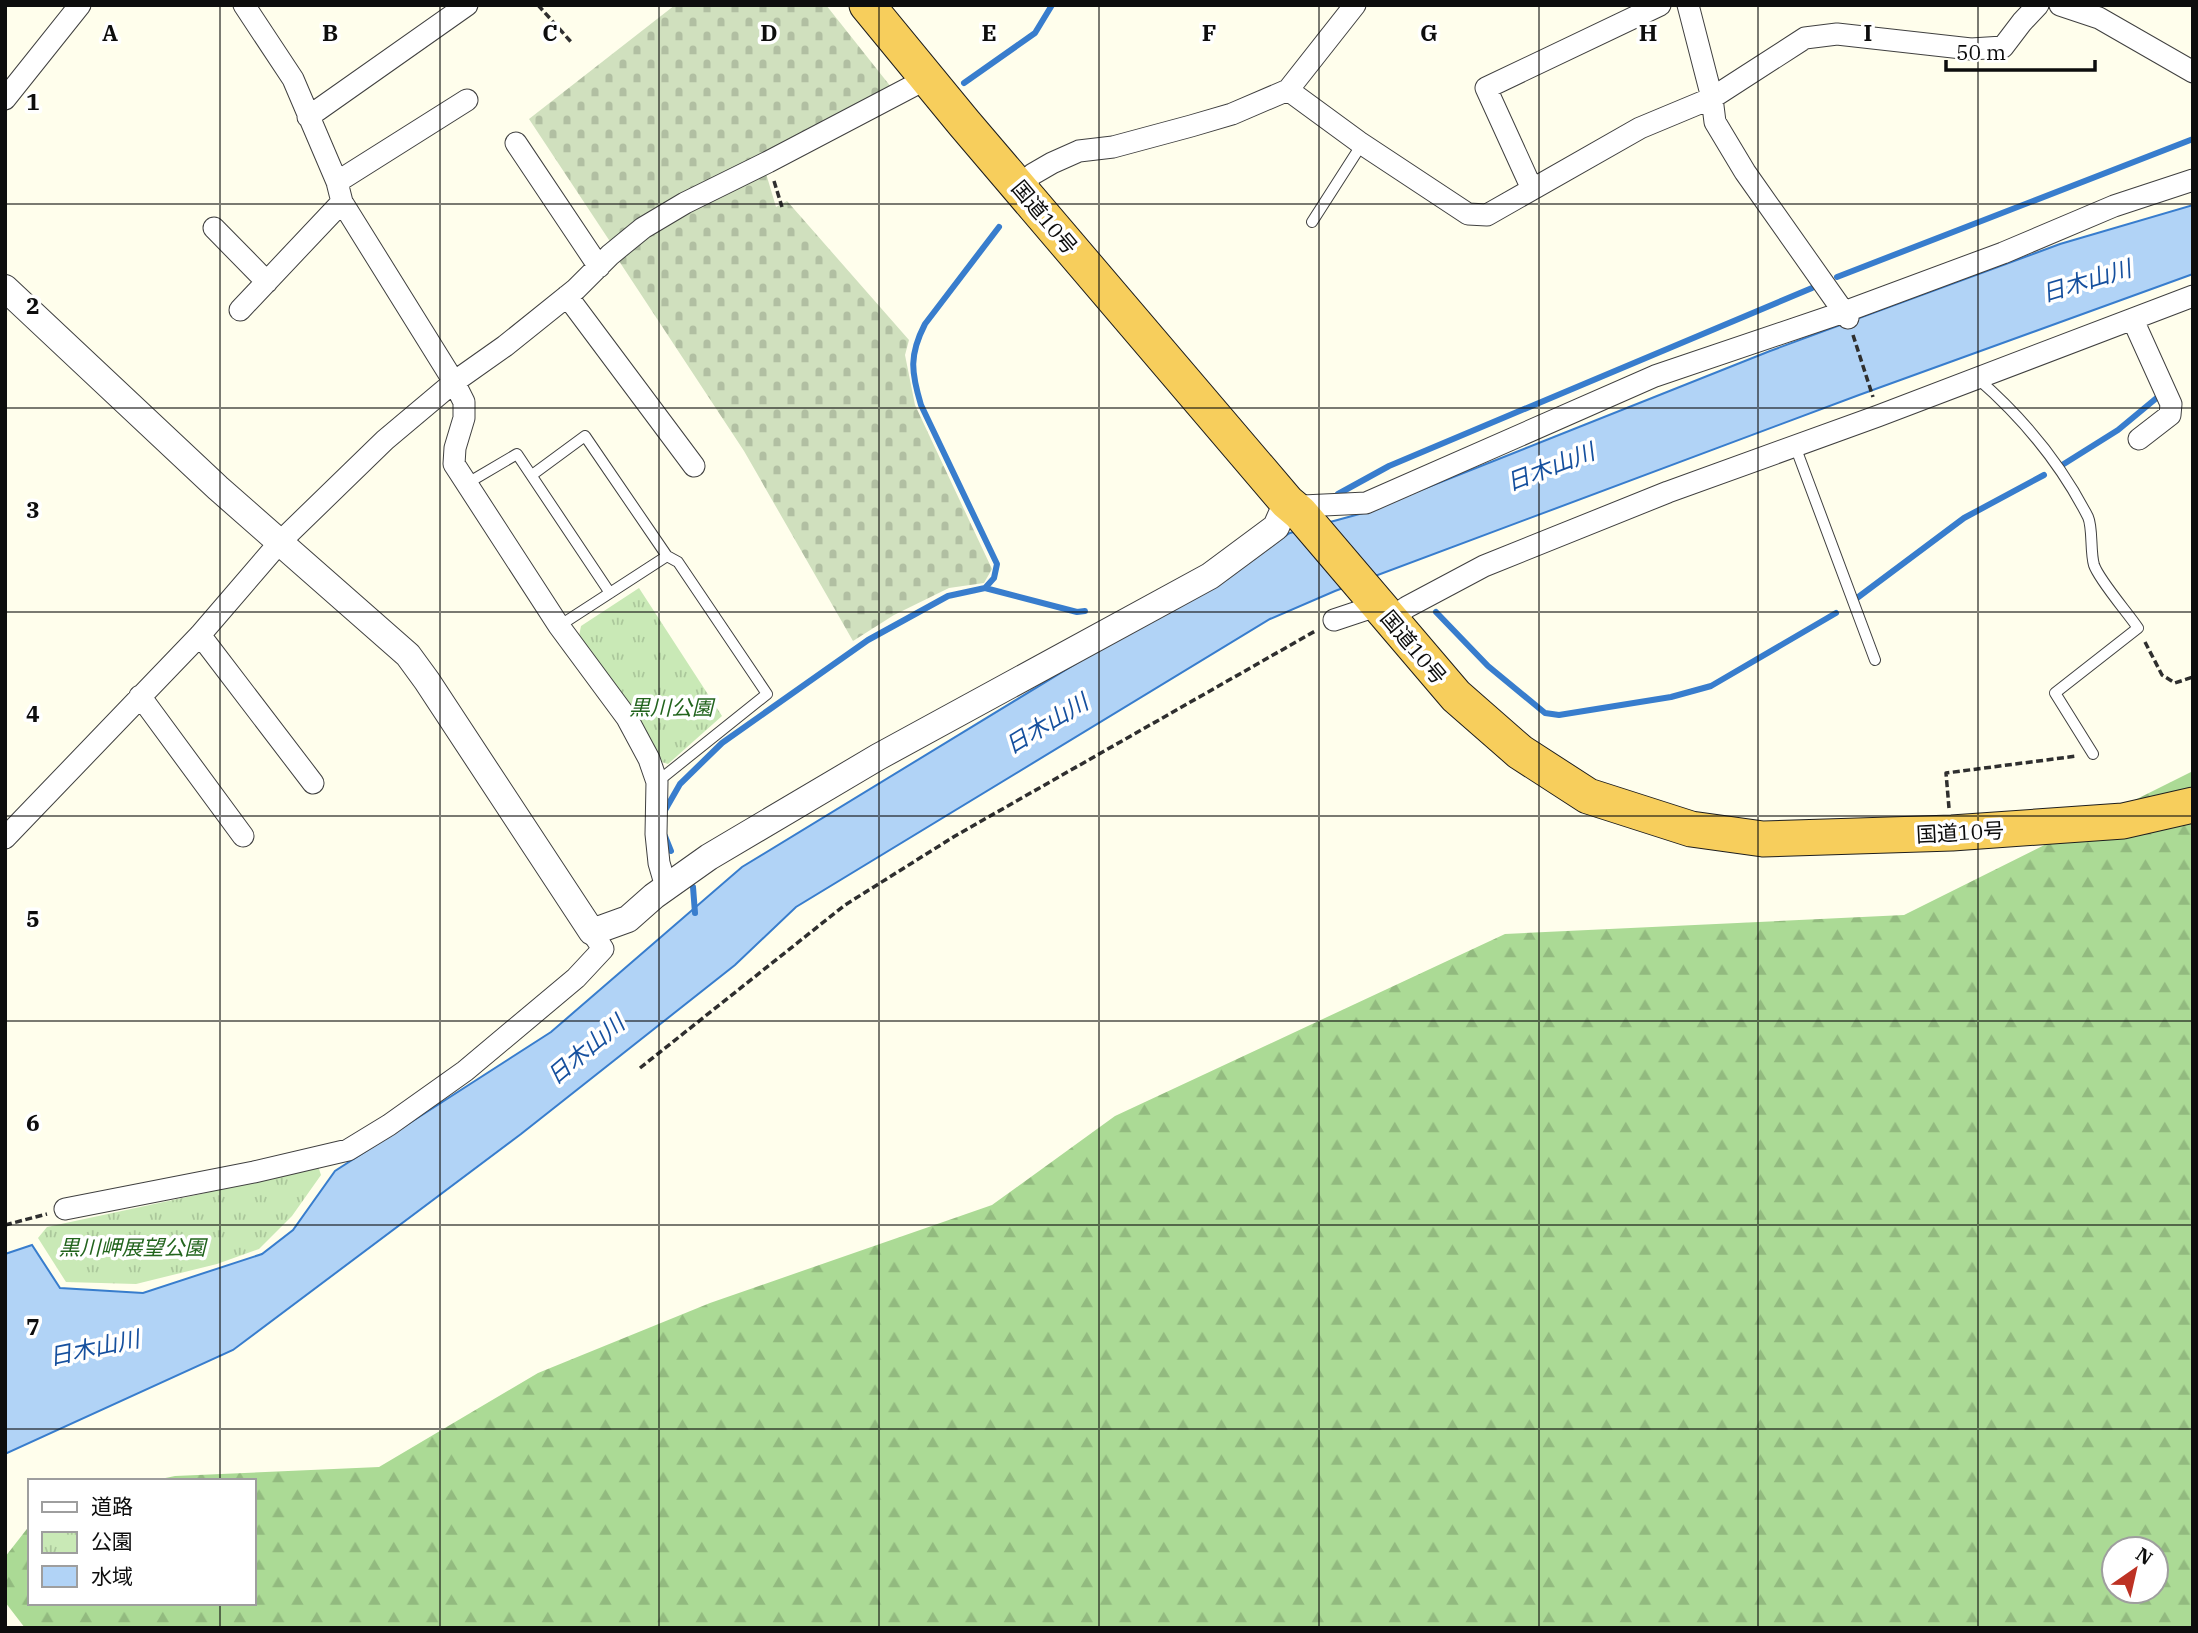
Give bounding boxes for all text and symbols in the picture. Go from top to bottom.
text: A [102,17,118,47]
text: B [322,17,338,47]
text: C [542,17,558,47]
text: D [760,17,778,47]
text: E [981,17,997,47]
text: F [1202,17,1216,47]
text: G [1420,17,1438,47]
text: H [1639,17,1657,47]
text: I [1864,17,1872,47]
scale bar [1946,28,2095,72]
text: 50 m [1956,38,2006,66]
text: 1 [26,86,40,116]
street label: 国道10号 [1006,174,1084,260]
water label: 日木山川 [2038,251,2137,308]
text: 2 [26,290,40,320]
water label: 日木山川 [1502,434,1601,496]
text: 3 [26,494,40,524]
street label: 国道10号 [1375,604,1453,690]
water label: 日木山川 [999,685,1096,760]
park label: 黒川公園 [629,693,716,721]
text: 4 [26,698,40,728]
street label: 国道10号 [1915,816,2005,848]
text: 5 [26,903,40,933]
water label: 日木山川 [540,1006,632,1090]
text: 6 [26,1107,40,1137]
park label: 黒川岬展望公園 [59,1233,208,1261]
text: 7 [26,1311,40,1341]
water label: 日木山川 [46,1322,145,1371]
legend [28,1479,256,1605]
text: 道路 [91,1492,133,1520]
text: 公園 [91,1527,133,1555]
north arrow [2100,1535,2170,1605]
text: N [2132,1542,2157,1570]
text: 水域 [91,1562,133,1590]

